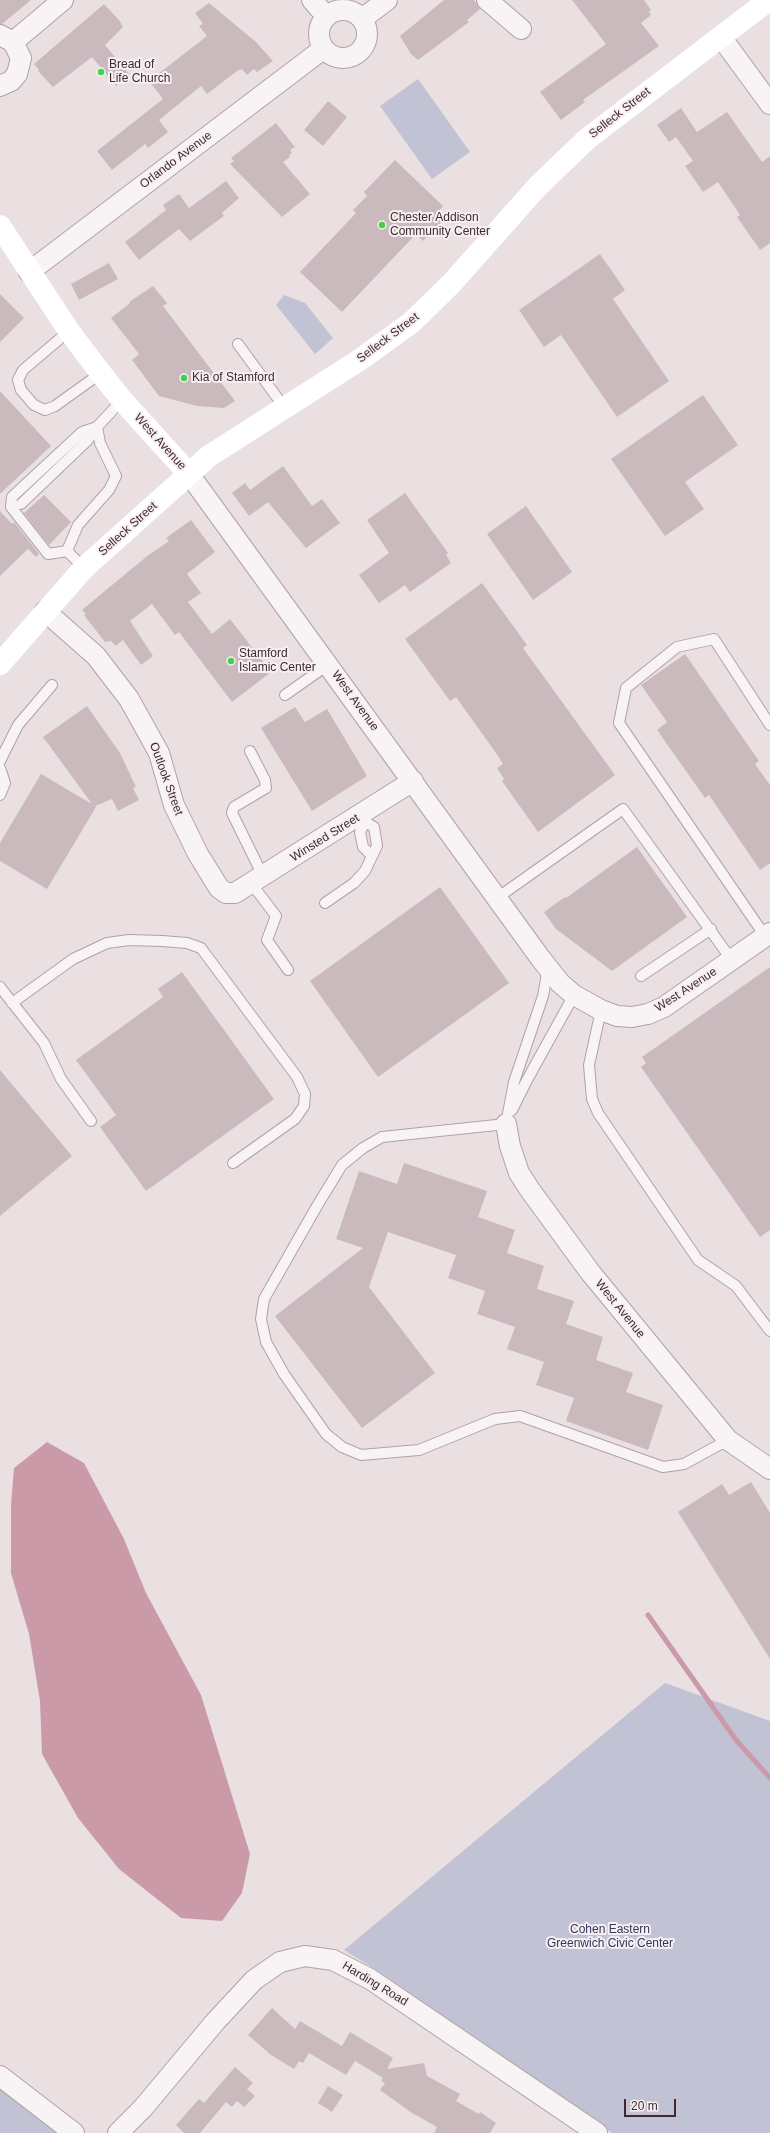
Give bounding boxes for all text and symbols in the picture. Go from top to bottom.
place label: Bread of Life Church [109,58,170,86]
marker: Bread of Life Church [96,67,106,77]
street label: Selleck Street [586,85,654,141]
street label: Orlando Avenue [137,128,215,192]
place label: Chester Addison Community Center [390,211,490,239]
marker: Chester Addison Community Center [377,220,387,230]
street label: Selleck Street [354,310,422,366]
place label: Kia of Stamford [192,371,275,385]
marker: Kia of Stamford [179,373,189,383]
street label: West Avenue [131,411,189,473]
street label: Selleck Street [96,499,160,559]
place label: Stamford Islamic Center [239,647,316,675]
marker: Stamford Islamic Center [226,656,236,666]
street label: West Avenue [328,668,382,734]
street label: Outlook Street [146,740,186,818]
street label: Winsted Street [288,811,362,865]
street label: West Avenue [652,965,720,1015]
street label: West Avenue [592,1277,648,1341]
park label: Cohen Eastern Greenwich Civic Center [547,1923,673,1951]
street label: Harding Road [340,1959,410,2009]
scale bar [626,2091,678,2117]
text: 20 m [631,2099,658,2113]

